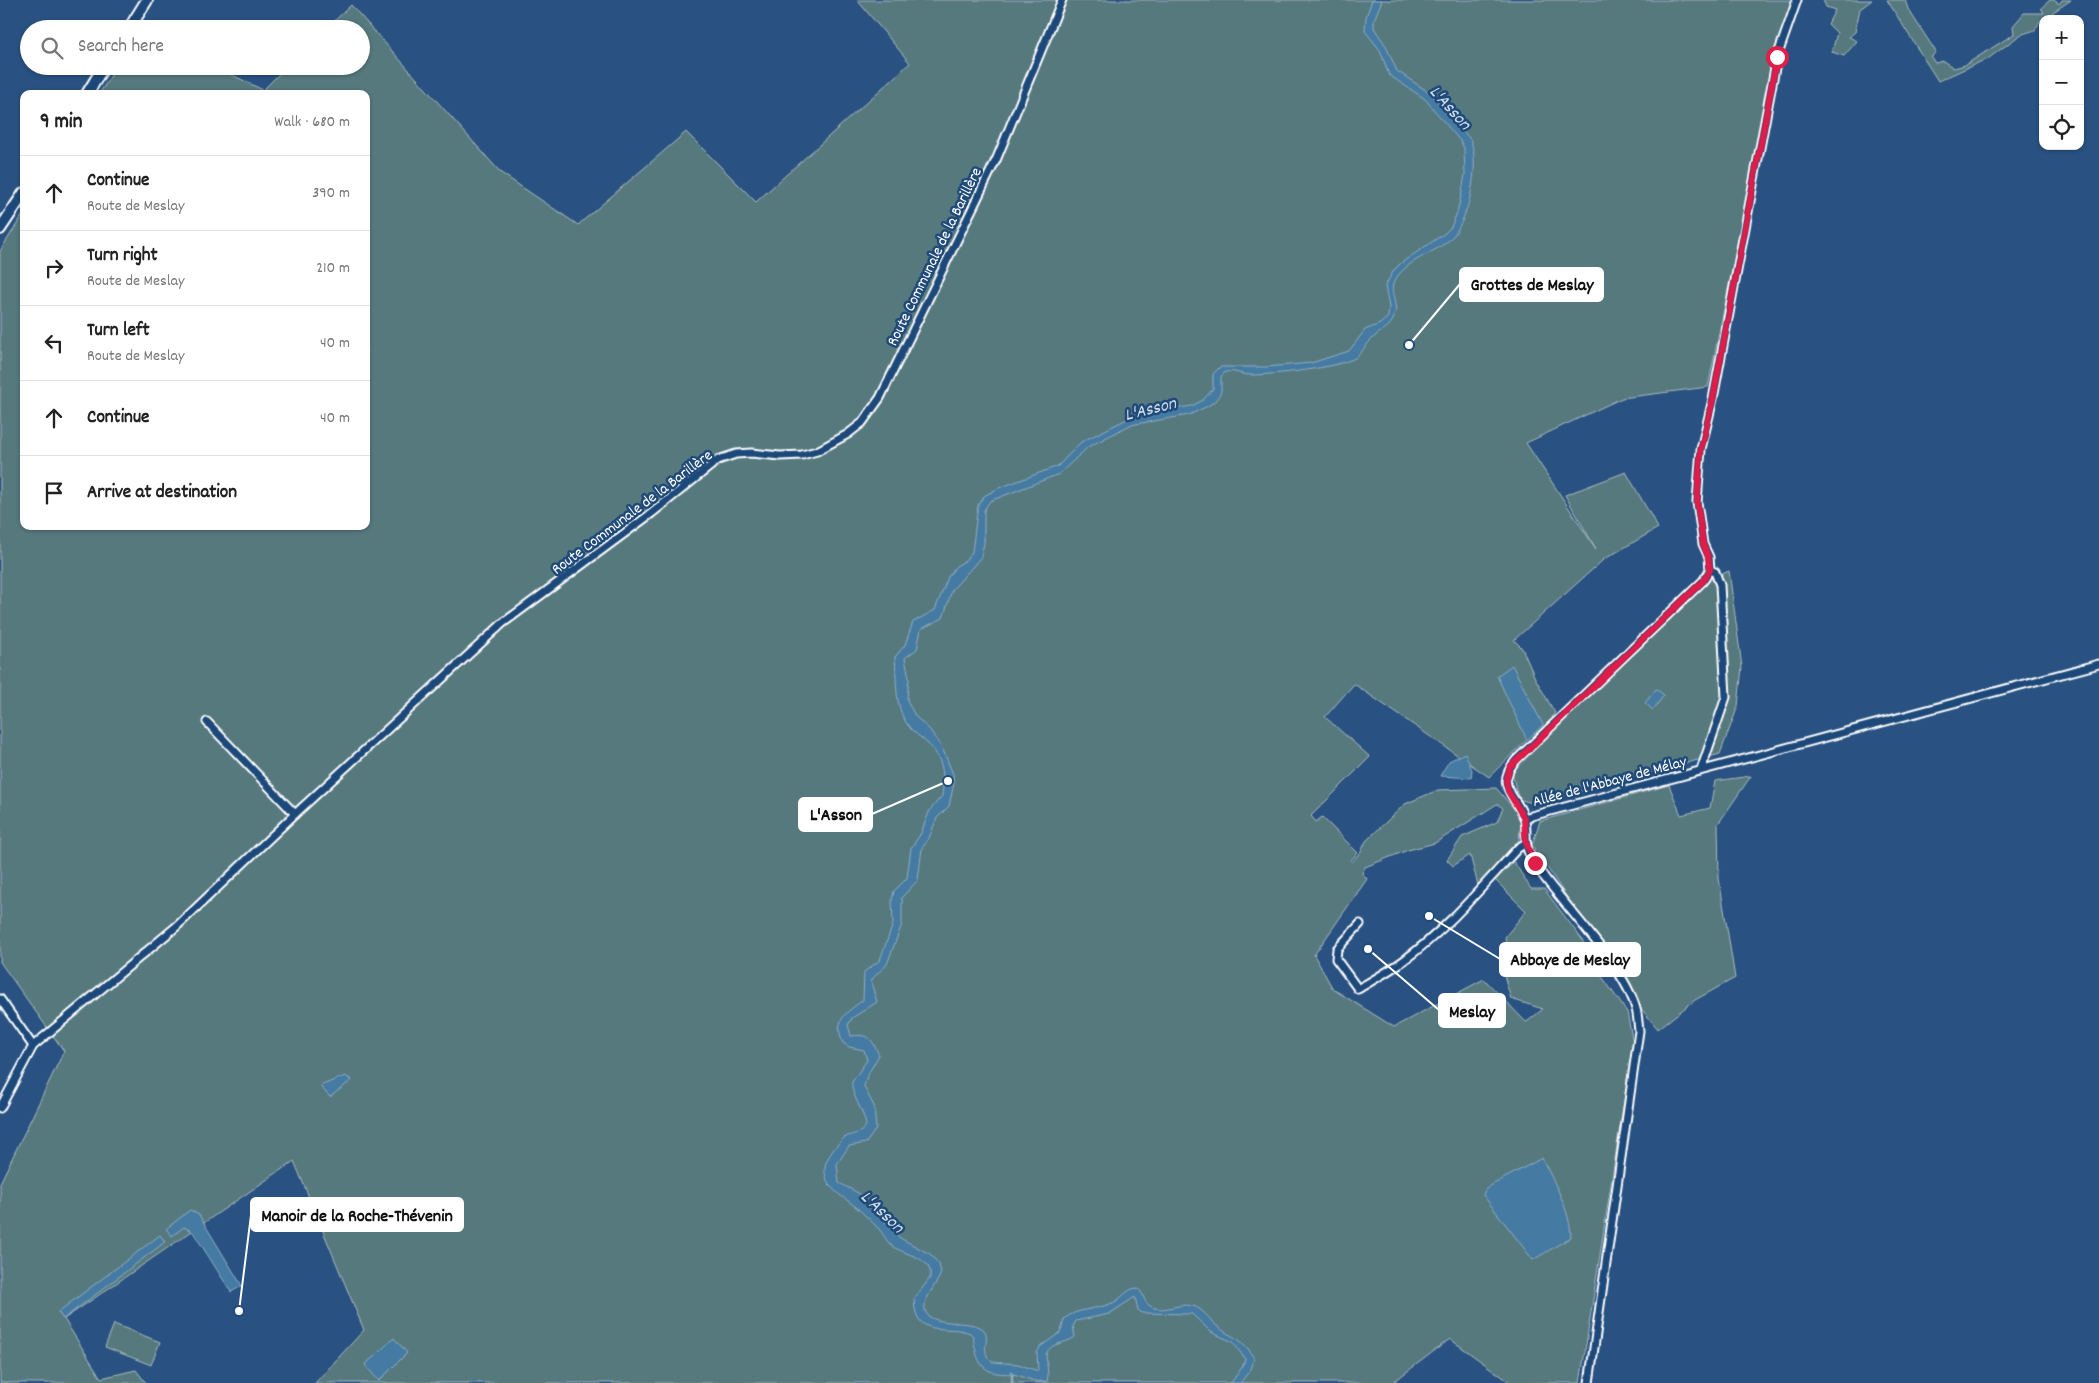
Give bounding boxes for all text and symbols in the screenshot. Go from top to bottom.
map controls [2039,15,2084,150]
button: + [2039,15,2084,60]
search box [20,20,370,75]
icon: search [38,34,66,62]
text: Search here [78,34,164,61]
route start [1766,46,1789,69]
button: − [2039,60,2084,105]
water label: L'Asson [1422,81,1476,137]
button: locate [2039,105,2084,150]
text: 9 min [40,108,82,138]
text: Walk · 680 m [274,111,350,134]
street label: Route Communale de la Barillère [882,164,989,350]
text: Continue [87,168,149,195]
icon: ahead [40,179,68,207]
text: 390 m [312,182,350,205]
text: Route de Meslay [87,195,185,218]
text: Turn right [87,243,158,270]
icon: right [40,254,68,282]
text: 210 m [316,257,350,280]
callout: Grottes de Meslay [1460,268,1603,301]
text: Route de Meslay [87,270,185,293]
text: Grottes de Meslay [1470,274,1594,299]
text: Turn left [87,318,150,345]
icon: left [40,329,68,357]
text: 40 m [320,332,350,355]
text: Route de Meslay [87,345,185,368]
water label: L'Asson [1122,392,1180,429]
icon: ahead [40,404,68,432]
text: Continue [87,405,149,432]
text: 40 m [320,407,350,430]
street label: Route Communale de la Barillère [547,445,718,581]
icon: arrive [40,479,68,507]
text: Arrive at destination [87,480,237,507]
street label: Allée de l'Abbaye de Mélay [1530,751,1690,814]
callout: L'Asson [799,798,872,831]
text: L'Asson [810,804,862,829]
route end [1524,852,1547,875]
callout: Abbaye de Meslay [1500,943,1640,976]
text: Abbaye de Meslay [1510,949,1631,974]
callout: Meslay [1439,994,1505,1027]
text: Meslay [1449,1001,1496,1026]
water label: L'Asson [854,1186,909,1240]
callout: Manoir de la Roche-Thévenin [251,1198,463,1231]
text: Manoir de la Roche-Thévenin [261,1205,453,1230]

